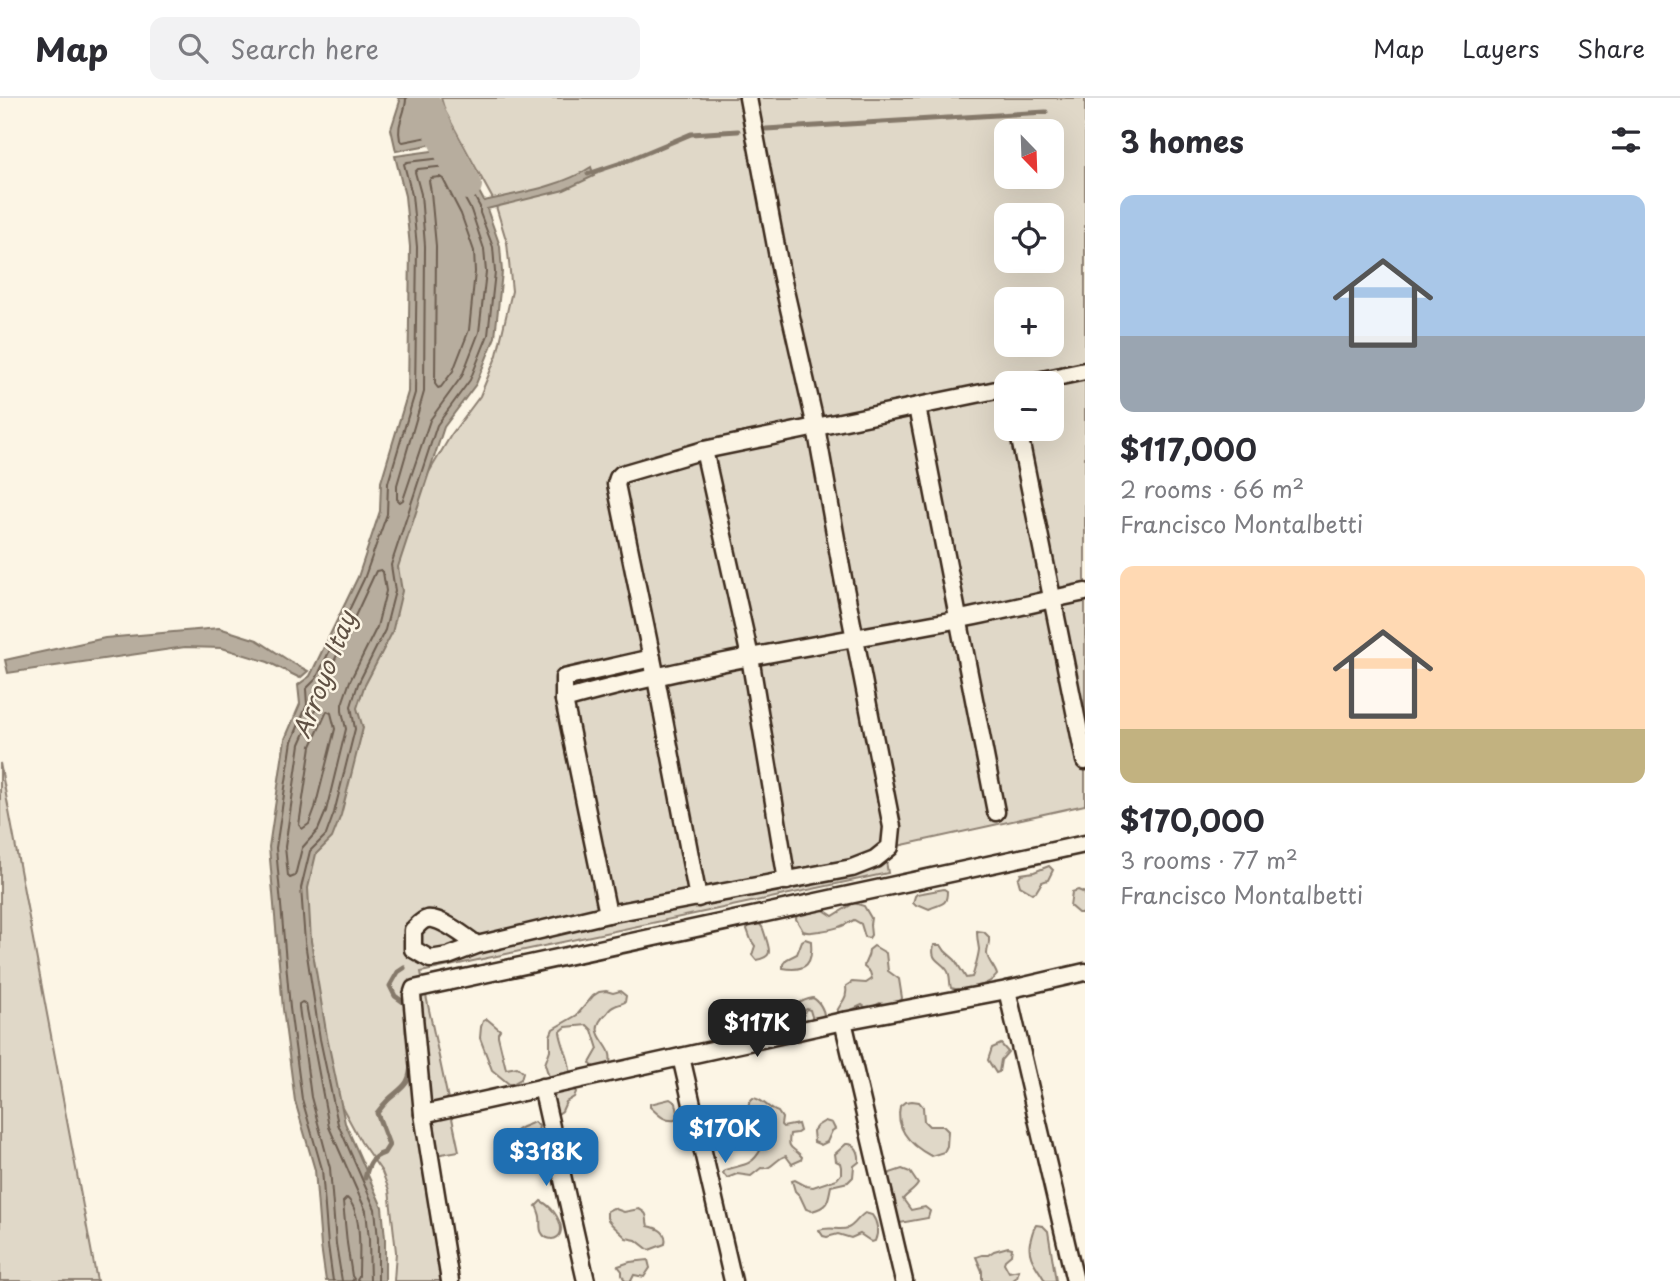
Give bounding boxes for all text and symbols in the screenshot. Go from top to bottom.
search box [150,17,640,80]
text: Map [35,23,108,73]
icon: search [174,29,212,67]
text: Search here [230,29,379,68]
text: Map [1373,30,1424,66]
text: Layers [1462,30,1539,66]
text: Share [1577,30,1645,66]
text: 3 homes [1120,118,1244,163]
north arrow [994,119,1064,189]
map controls [994,119,1064,441]
icon: filters [1607,121,1645,159]
button: locate [994,203,1064,273]
icon: home [1320,240,1446,366]
button: + [994,287,1064,357]
button: − [994,371,1064,441]
text: $117,000 [1120,426,1257,471]
text: 2 rooms · 66 m² [1120,471,1304,506]
text: Francisco Montalbetti [1120,506,1363,541]
water label: Arroyo Itay [282,604,365,743]
icon: home [1320,611,1446,737]
text: $170,000 [1120,797,1265,842]
text: 3 rooms · 77 m² [1120,842,1298,877]
text: Francisco Montalbetti [1120,877,1363,912]
pin: $117K [708,1000,806,1059]
text: $117K [724,1004,790,1039]
pin: $170K [676,1105,774,1165]
text: $170K [689,1110,761,1145]
pin: $318K [497,1128,595,1188]
text: $318K [509,1133,583,1168]

